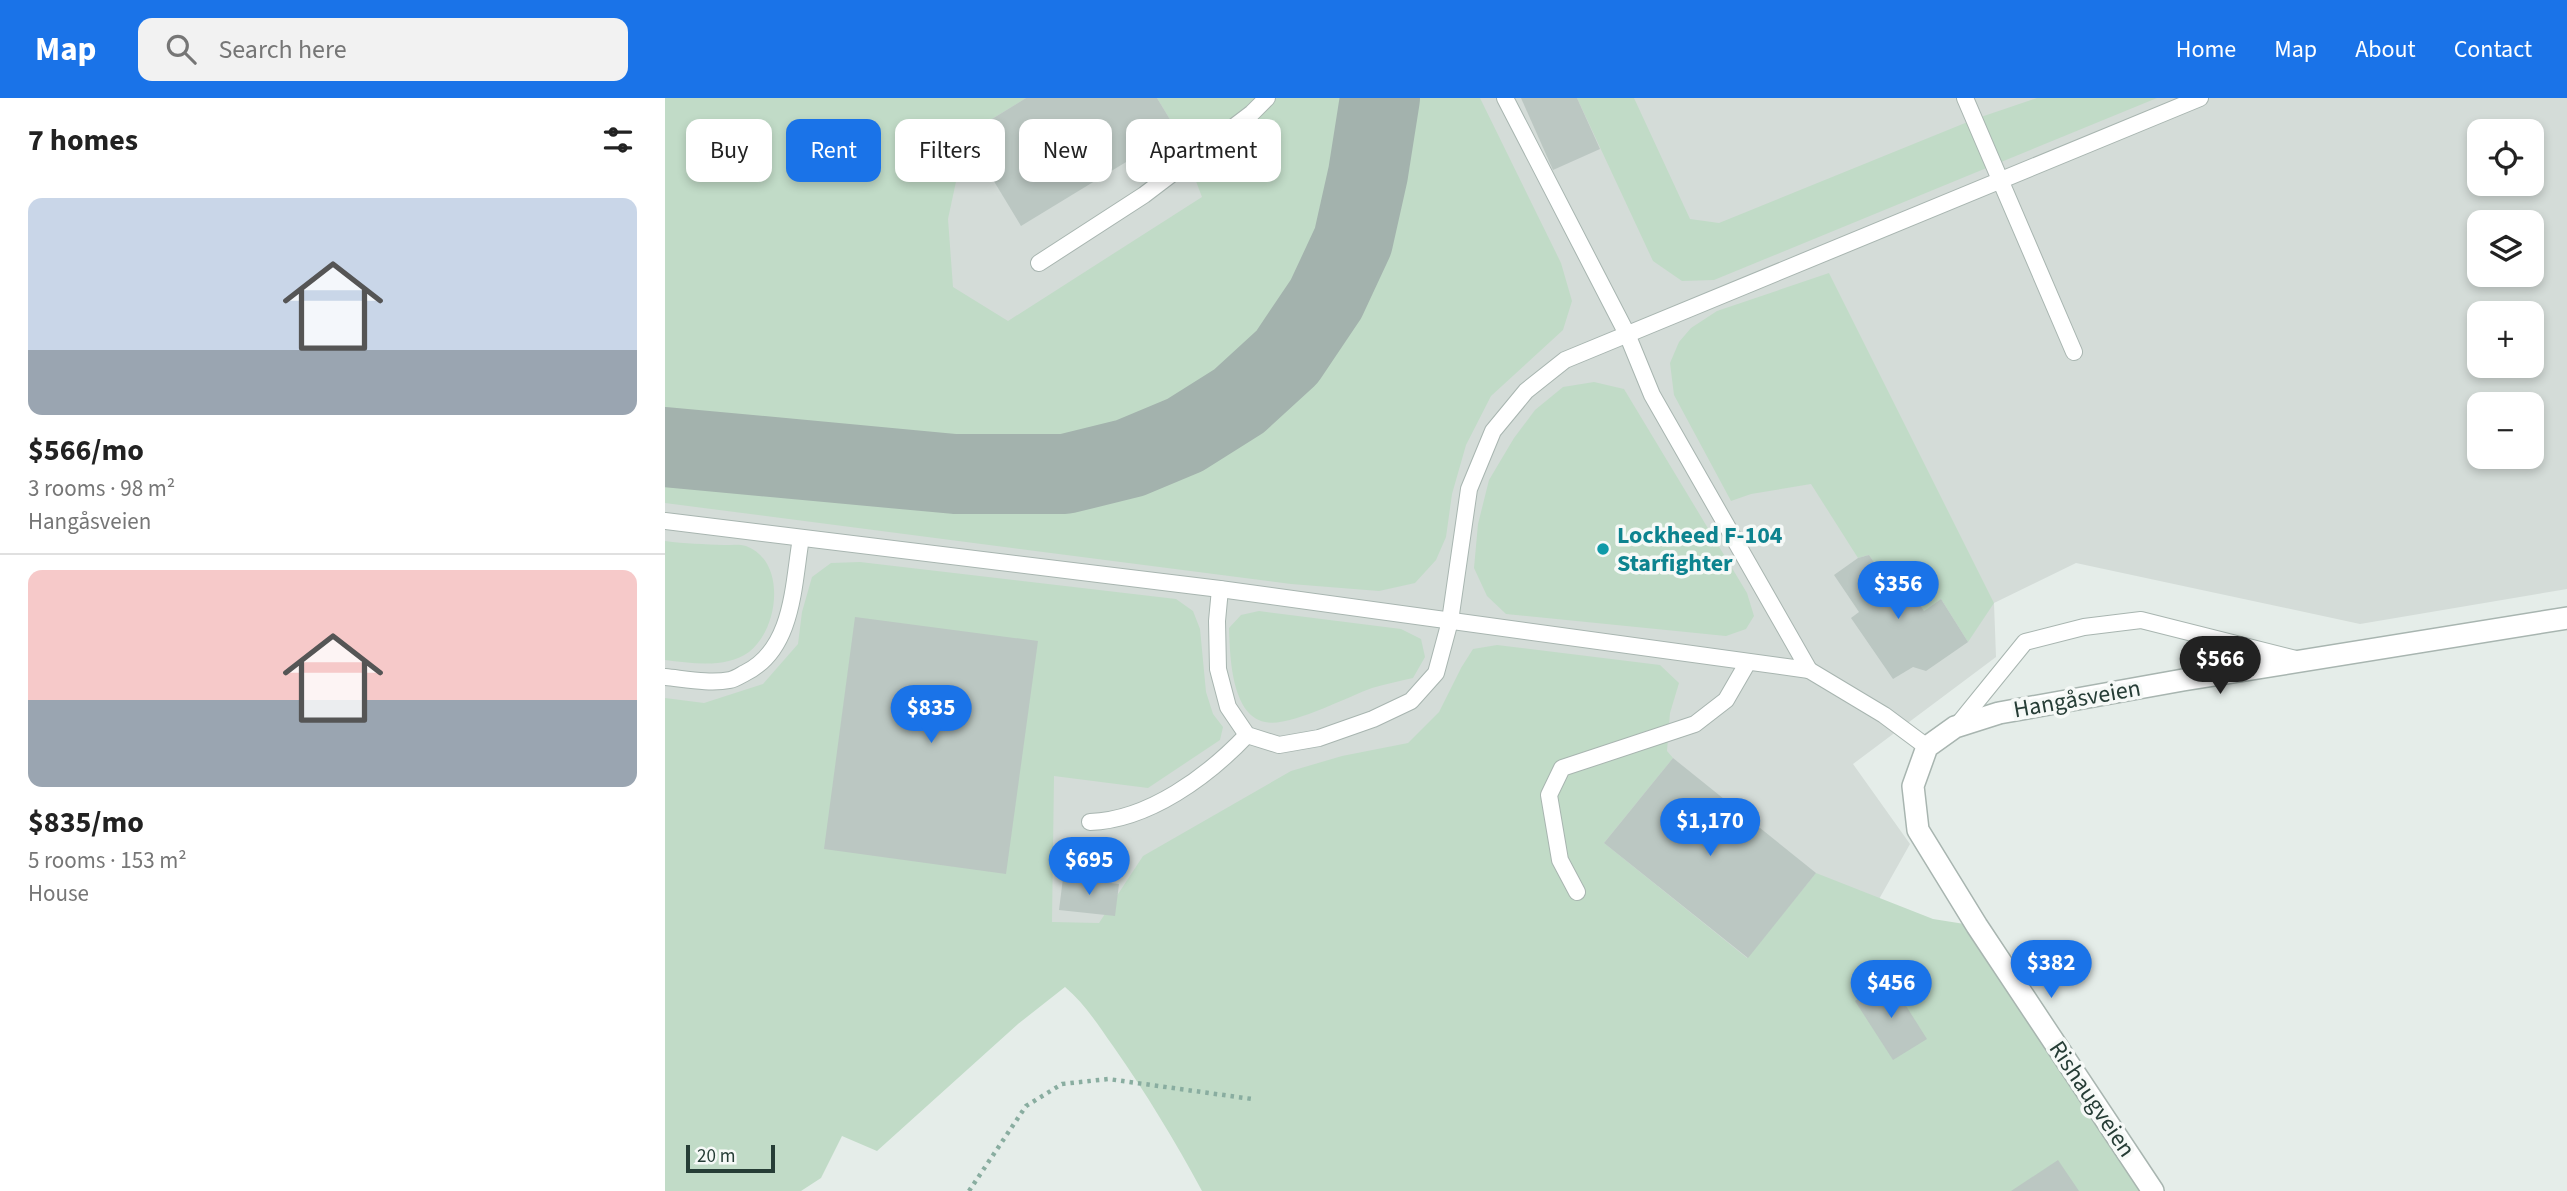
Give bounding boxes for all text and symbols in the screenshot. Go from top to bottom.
search box [138,18,628,81]
text: Map [35,26,96,73]
icon: search [162,30,200,68]
text: Search here [218,31,347,68]
text: Home [2176,32,2236,67]
text: Map [2274,32,2317,67]
text: About [2355,32,2416,67]
text: Contact [2454,32,2532,67]
text: 7 homes [28,119,138,162]
chip: Buy [686,119,772,182]
chip: Rent [786,119,881,182]
chip: Filters [895,119,1005,182]
chip: New [1019,119,1112,182]
chip: Apartment [1126,119,1281,182]
map controls [2467,119,2544,469]
button: locate [2467,119,2544,196]
icon: filters [599,121,637,159]
button: layers [2467,210,2544,287]
icon: home [270,243,396,369]
button: + [2467,301,2544,378]
button: − [2467,392,2544,469]
text: $566/mo [28,429,144,472]
text: 3 rooms · 98 m² [28,472,175,505]
text: Hangåsveien [28,505,151,538]
place label: Lockheed F-104 Starfighter [1617,518,1783,581]
marker: Lockheed F-104 Starfighter [1595,541,1611,557]
pin: $356 [1857,561,1939,621]
text: $356 [1874,567,1922,600]
icon: home [270,615,396,741]
pin: $566 [2179,636,2261,696]
text: $566 [2196,642,2244,675]
street label: Hangåsveien [2011,671,2143,727]
pin: $835 [890,686,972,745]
text: $835 [907,691,955,724]
pin: $1,170 [1653,798,1767,858]
text: $835/mo [28,801,144,844]
text: $1,170 [1676,804,1744,837]
pin: $695 [1048,838,1130,897]
text: $695 [1065,843,1113,876]
text: 5 rooms · 153 m² [28,844,187,877]
text: House [28,877,89,910]
pin: $382 [2010,940,2092,1000]
text: $382 [2027,946,2075,979]
pin: $456 [1850,960,1932,1020]
text: $456 [1867,966,1915,999]
street label: Rishaugveien [2040,1034,2144,1164]
scale bar [686,1142,775,1174]
text: 20 m [697,1143,735,1170]

